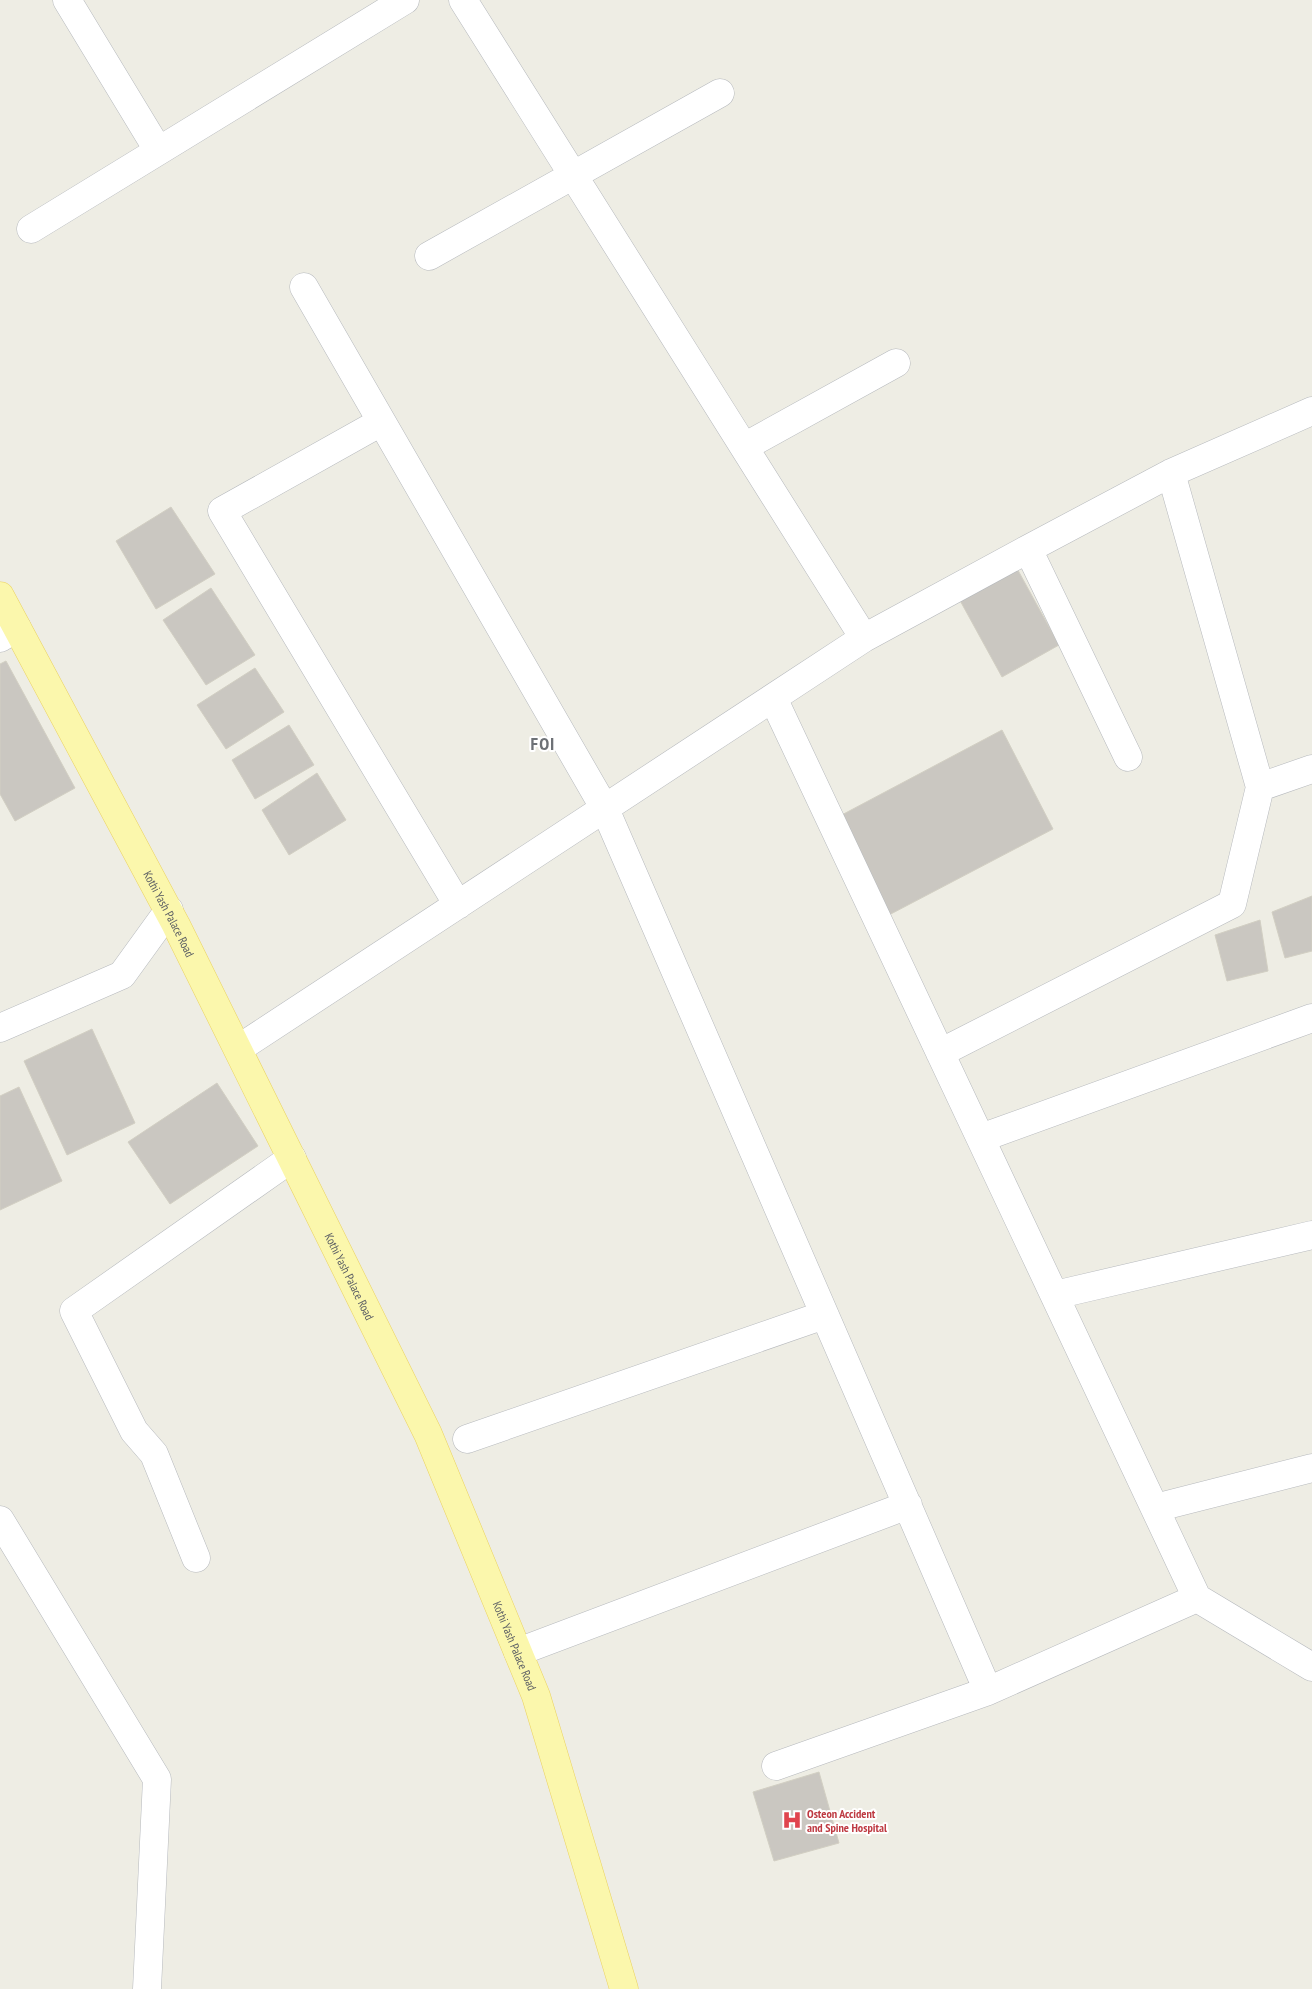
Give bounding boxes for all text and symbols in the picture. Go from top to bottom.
district label: FOI [531,732,555,755]
street label: Kothi Yash Palace Road [141,868,198,959]
street label: Kothi Yash Palace Road [322,1230,378,1322]
street label: Kothi Yash Palace Road [490,1599,540,1693]
place label: Osteon Accident and Spine Hospital [807,1806,887,1835]
hospital icon: Osteon Accident and Spine Hospital [781,1809,803,1831]

